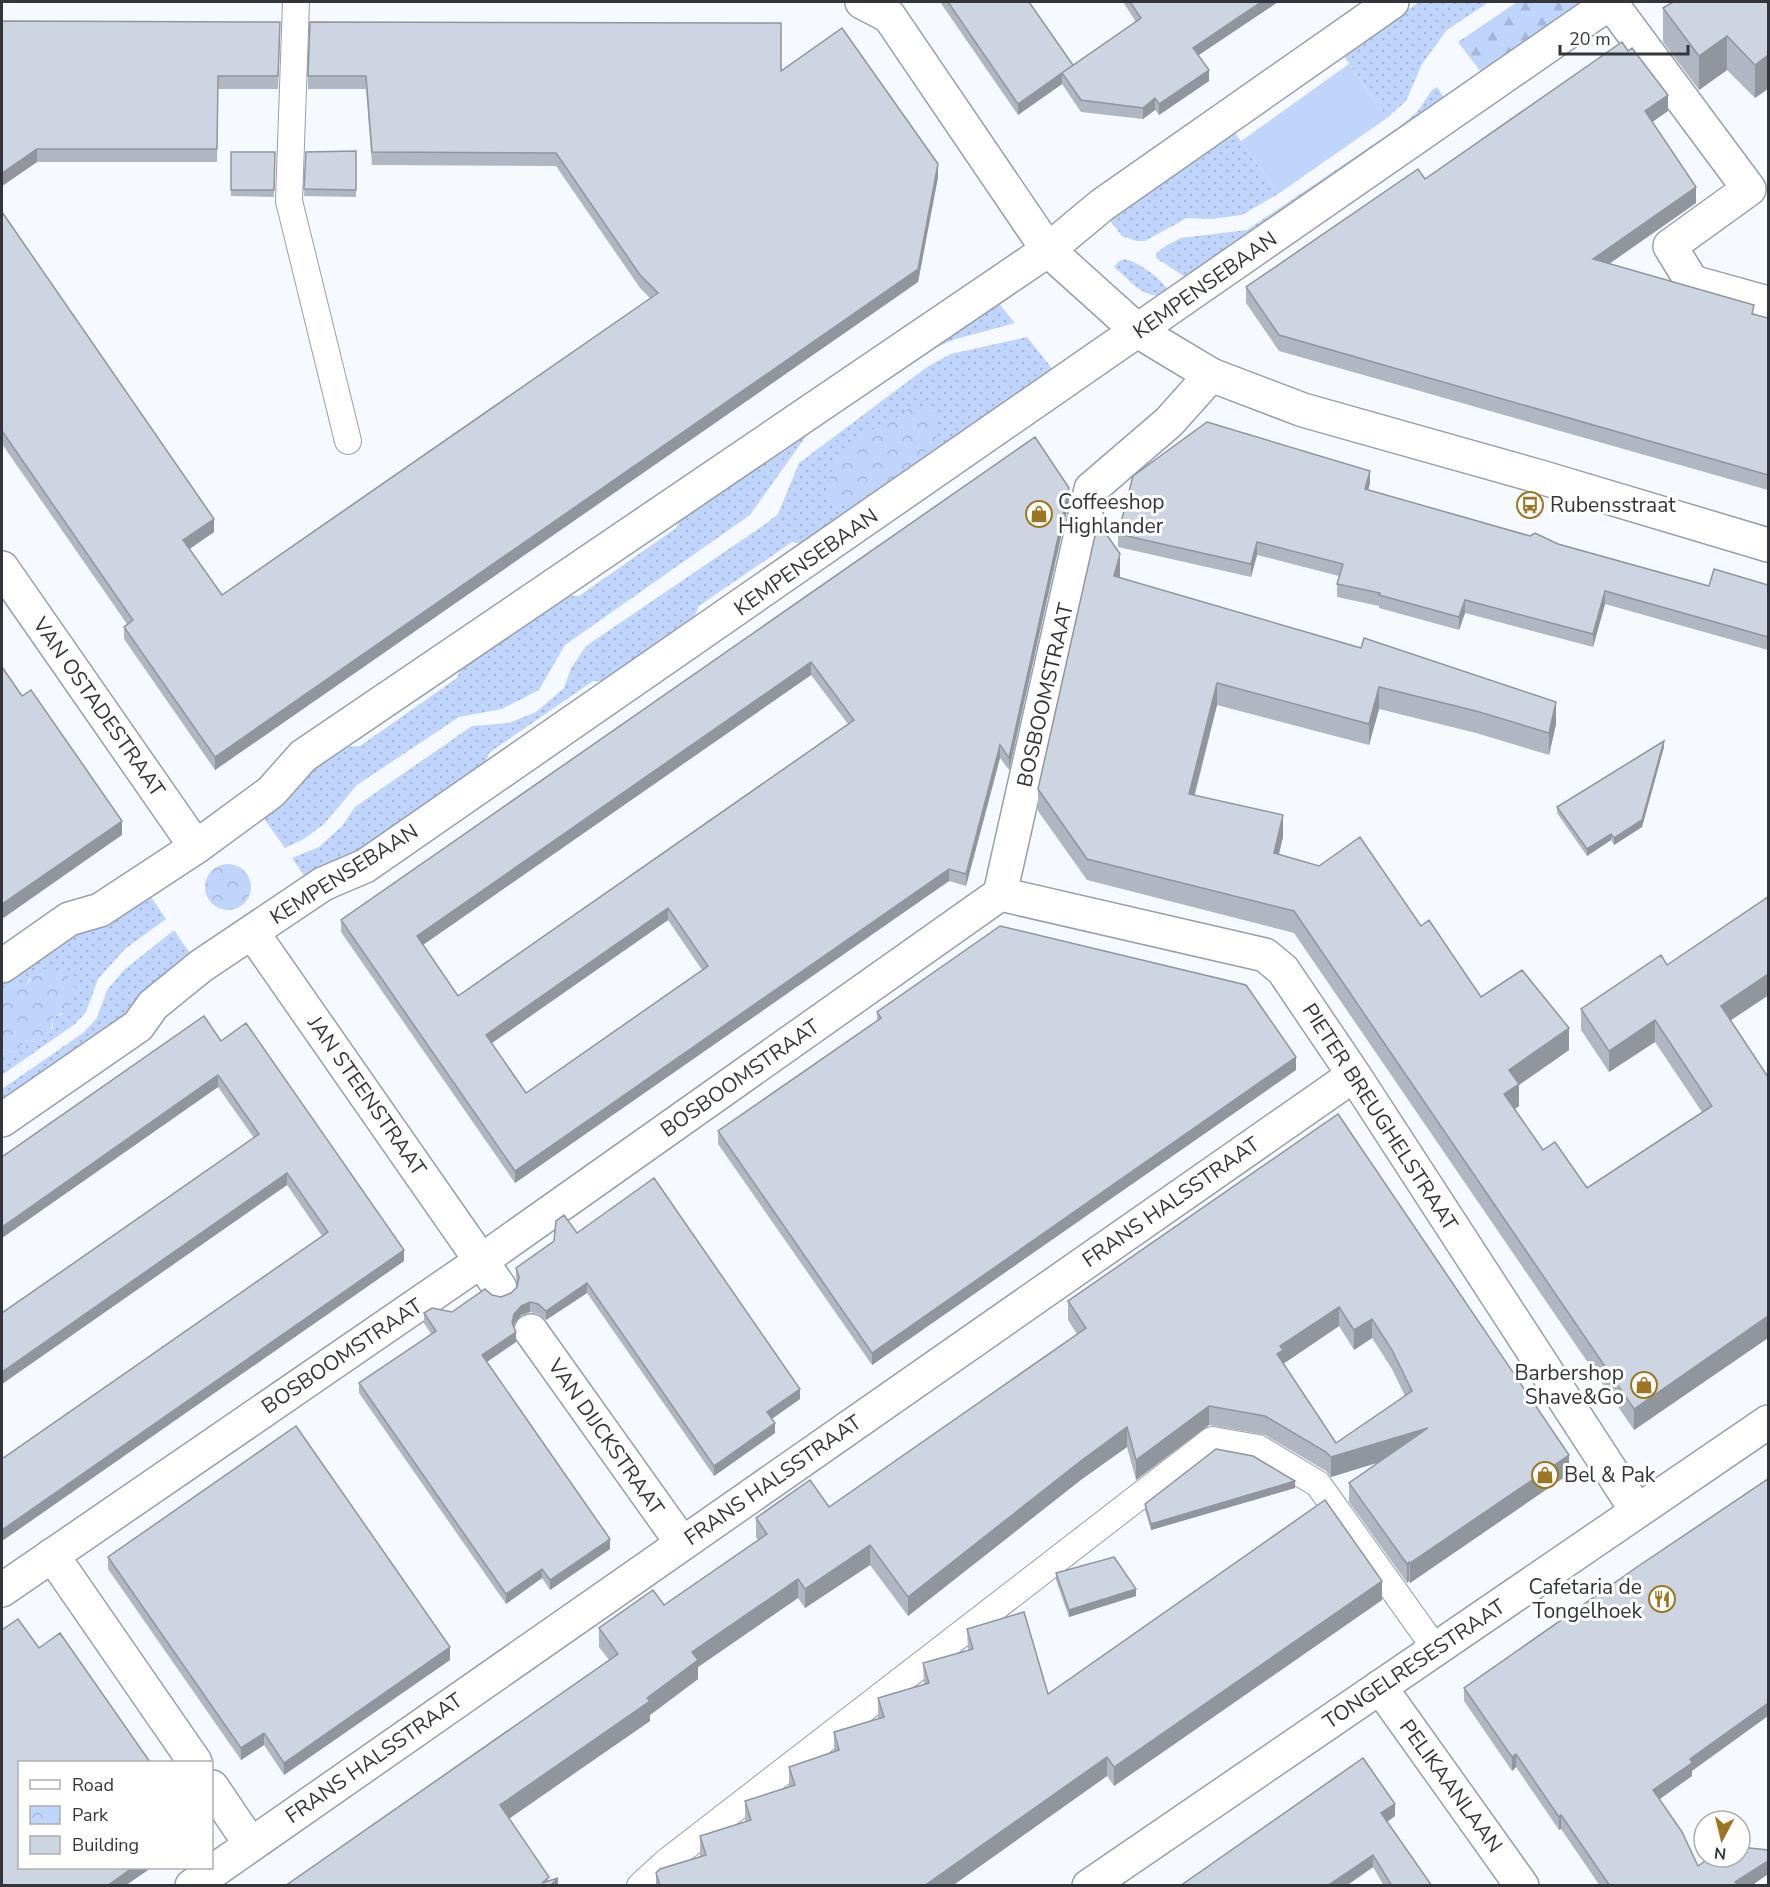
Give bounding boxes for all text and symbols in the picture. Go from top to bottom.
scale bar [1560,18,1688,56]
text: 20 m [1569,27,1611,51]
street label: KEMPENSEBAAN [1127,225,1283,345]
place label: Coffeeshop Highlander [1058,488,1165,540]
bus stop icon: Rubensstraat [1515,490,1545,520]
place label: Rubensstraat [1550,491,1676,519]
shop icon: Coffeeshop Highlander [1024,499,1054,529]
street label: KEMPENSEBAAN [728,502,884,622]
street label: BOSBOOMSTRAAT [1010,600,1080,790]
street label: VAN OSTADESTRAAT [26,611,172,803]
street label: KEMPENSEBAAN [265,817,423,931]
street label: PIETER BREUGHELSTRAAT [1296,998,1464,1236]
street label: JAN STEENSTRAAT [301,1010,433,1182]
street label: BOSBOOMSTRAAT [655,1012,825,1143]
street label: FRANS HALSSTRAAT [1077,1130,1266,1274]
street label: BOSBOOMSTRAAT [256,1292,428,1420]
street label: VAN DIJCKSTRAAT [541,1352,671,1521]
place label: Barbershop Shave&Go [1514,1359,1624,1411]
shop icon: Barbershop Shave&Go [1629,1370,1659,1400]
street label: FRANS HALSSTRAAT [679,1408,868,1552]
shop icon: Bel & Pak [1530,1460,1560,1490]
place label: Bel & Pak [1564,1461,1656,1489]
place label: Cafetaria de Tongelhoek [1528,1573,1642,1625]
restaurant icon: Cafetaria de Tongelhoek [1647,1584,1677,1614]
street label: TONGELRESESTRAAT [1317,1592,1511,1735]
street label: FRANS HALSSTRAAT [280,1686,469,1830]
street label: PELIKAANLAAN [1393,1714,1509,1858]
legend [18,1761,213,1869]
text: Road [72,1773,114,1797]
text: Park [72,1803,109,1827]
north arrow [1692,1809,1752,1869]
text: Building [72,1833,139,1857]
text: N [1713,1841,1728,1865]

